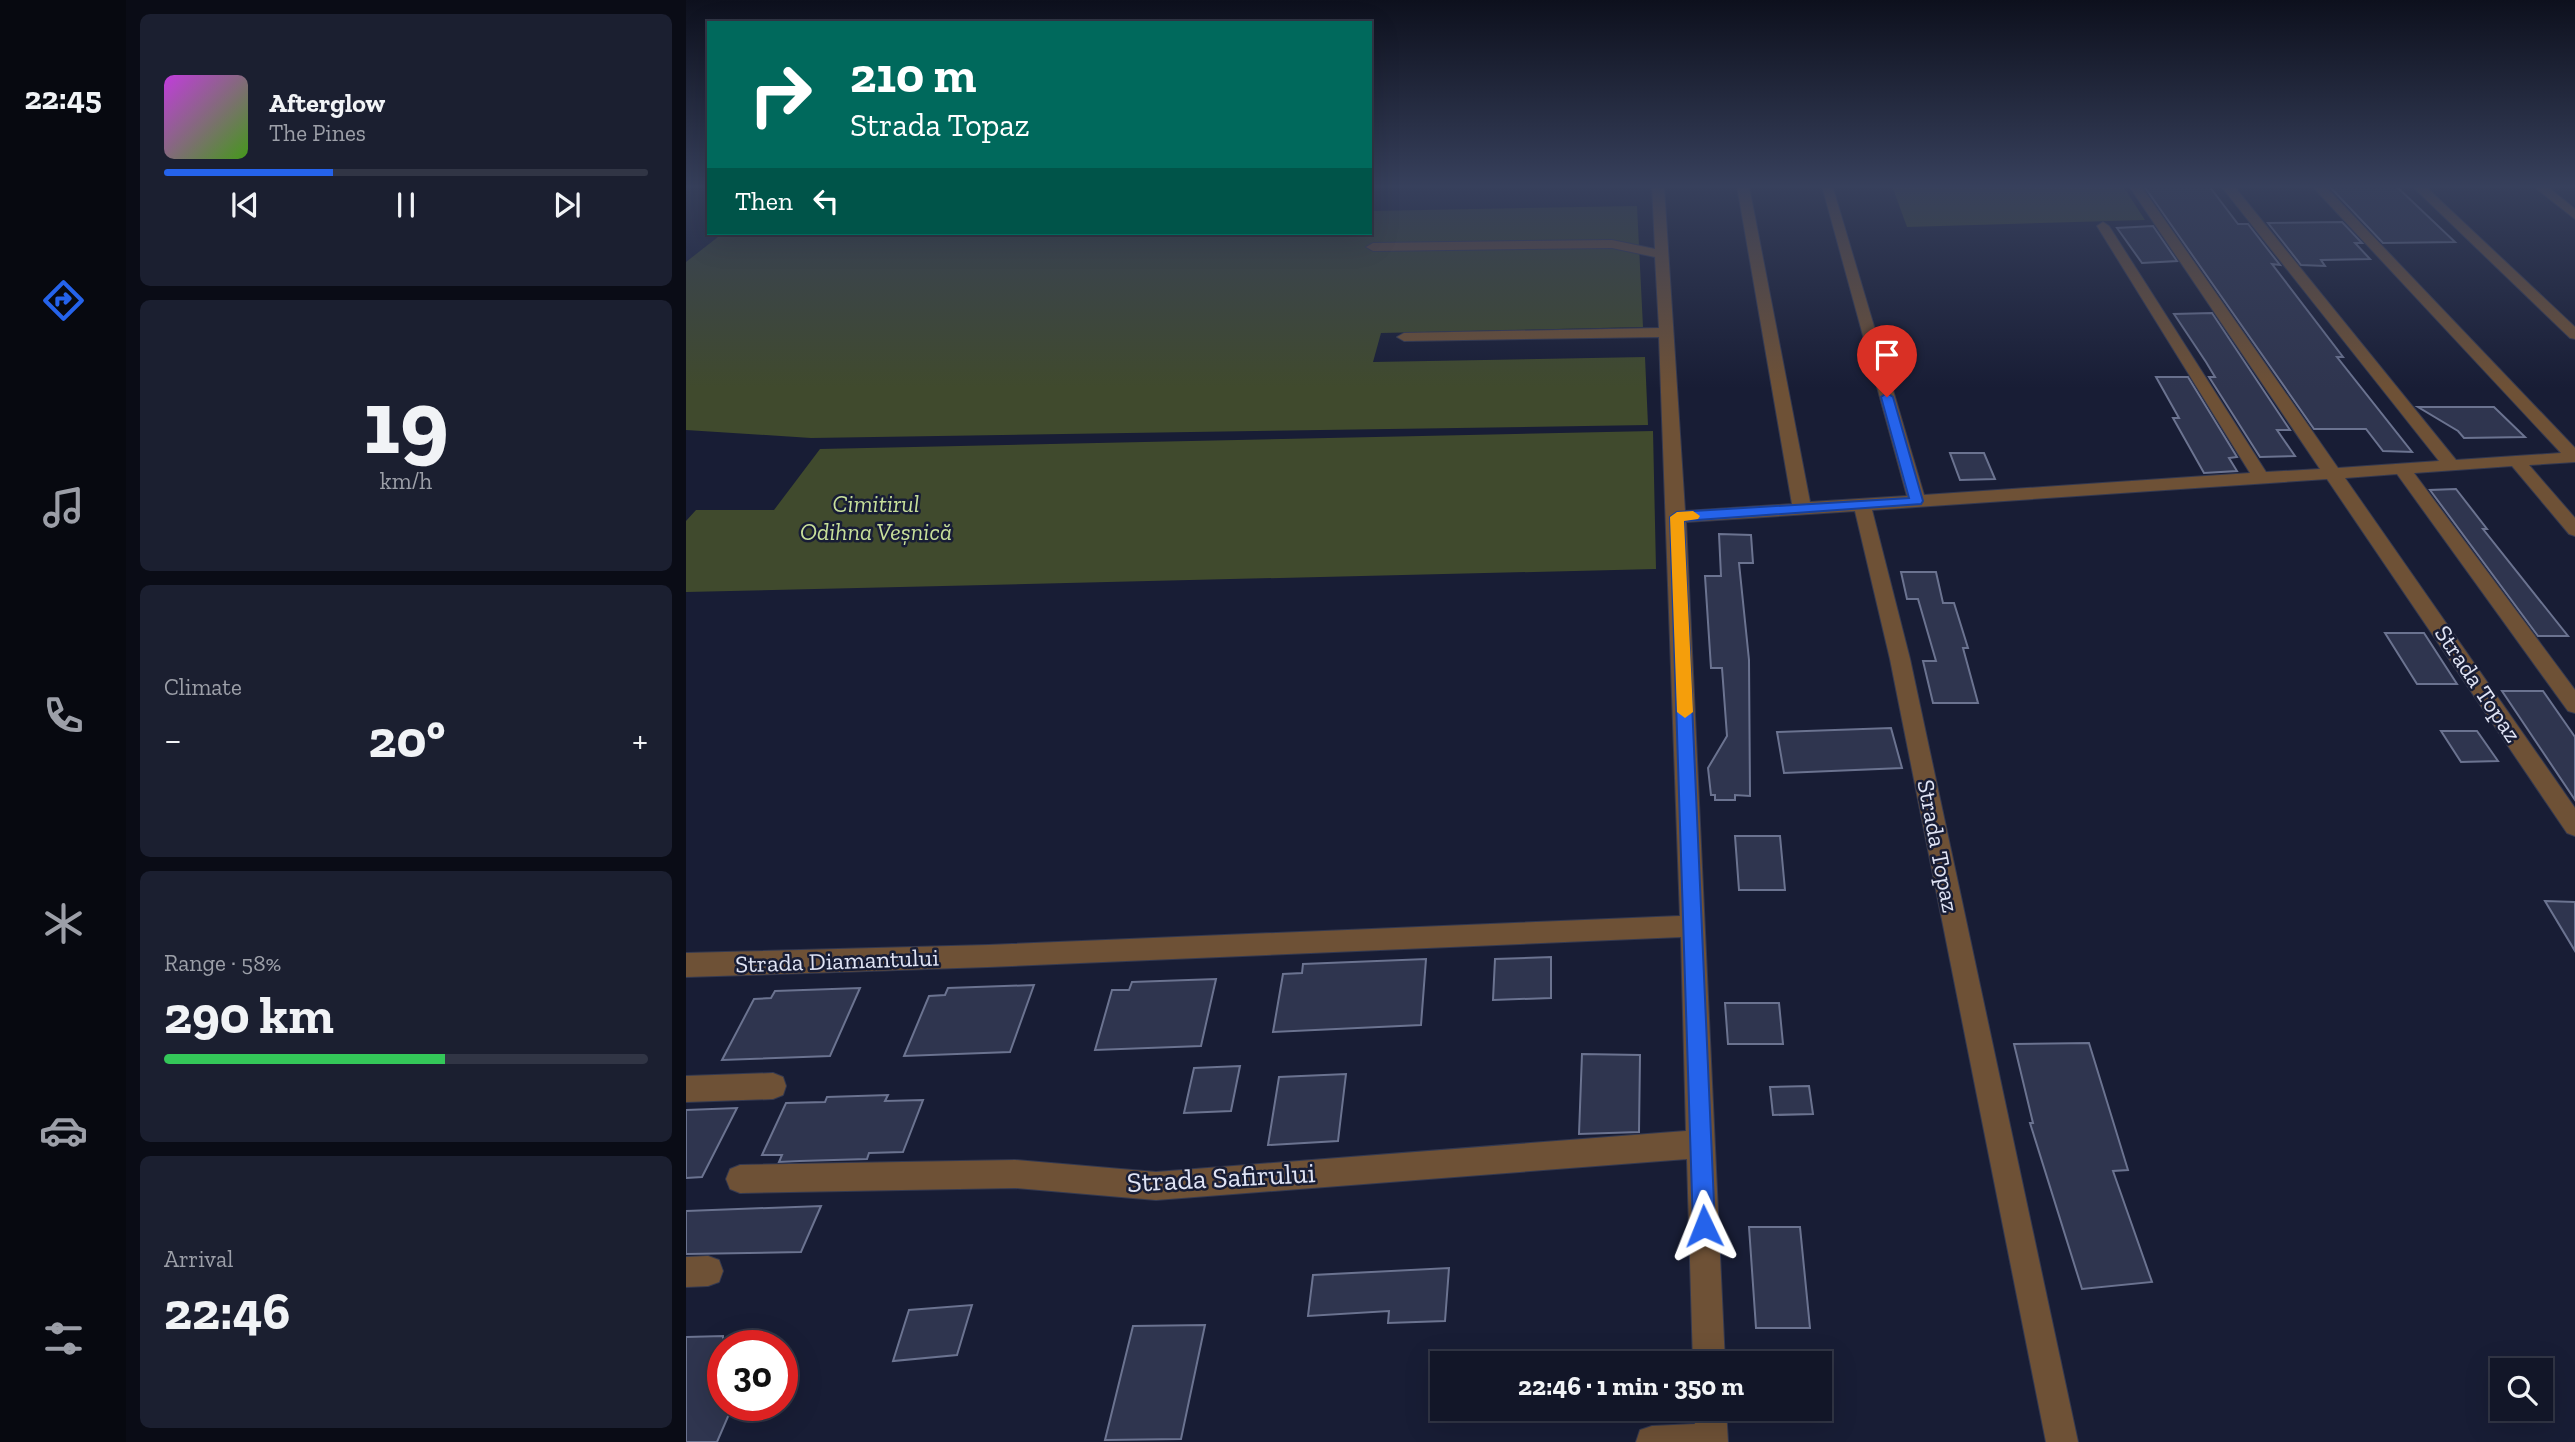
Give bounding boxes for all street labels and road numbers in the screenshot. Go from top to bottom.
street label: Strada Topaz [2429,620,2528,748]
street label: Strada Topaz [1911,777,1966,915]
street label: Strada Diamantului [735,942,940,979]
street label: Strada Safirului [1126,1156,1316,1199]

